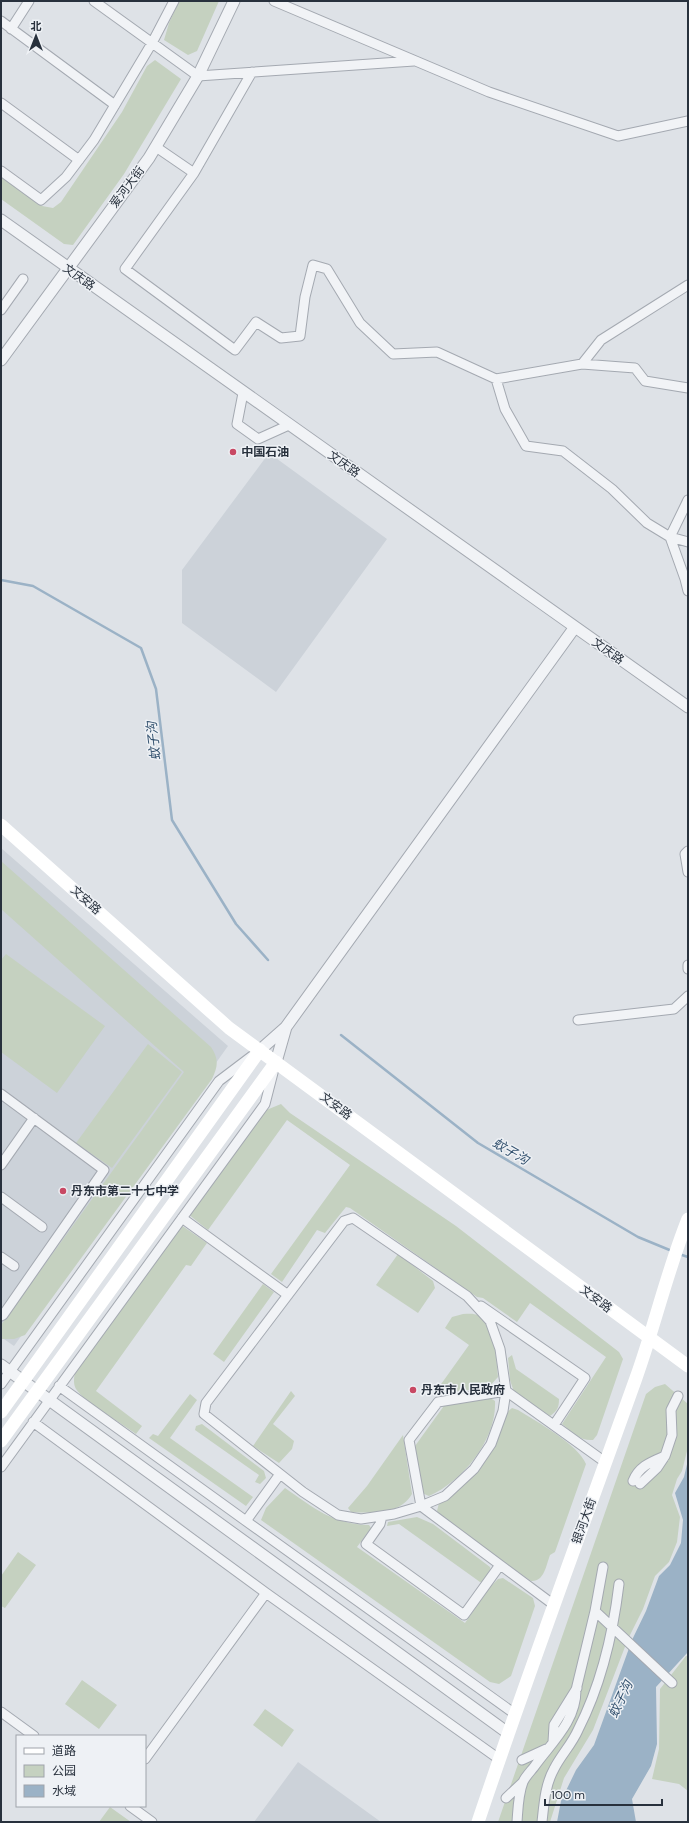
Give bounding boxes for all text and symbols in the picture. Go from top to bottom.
north arrow [16,16,56,56]
text: 北 [31,19,42,33]
street label: 爱河大街 [106,163,148,211]
street label: 文庆路 [60,260,98,294]
place label: 中国石油 [241,444,289,460]
marker: 中国石油 [228,447,238,457]
street label: 文庆路 [325,447,363,481]
street label: 文庆路 [589,634,627,668]
water label: 蚊子沟 [142,719,164,761]
street label: 文安路 [67,882,105,918]
street label: 文安路 [317,1089,355,1123]
water label: 蚊子沟 [490,1134,534,1170]
place label: 丹东市第二十七中学 [71,1183,179,1199]
marker: 丹东市第二十七中学 [58,1186,68,1196]
street label: 文安路 [577,1282,615,1316]
place label: 丹东市人民政府 [421,1382,505,1398]
marker: 丹东市人民政府 [408,1385,418,1395]
street label: 银河大街 [568,1496,600,1546]
water label: 蚊子沟 [605,1676,637,1720]
legend [16,1735,146,1807]
text: 道路 [52,1743,76,1759]
text: 公园 [52,1763,76,1779]
scale bar [545,1781,662,1807]
text: 水域 [52,1783,76,1799]
text: 100 m [551,1787,585,1803]

